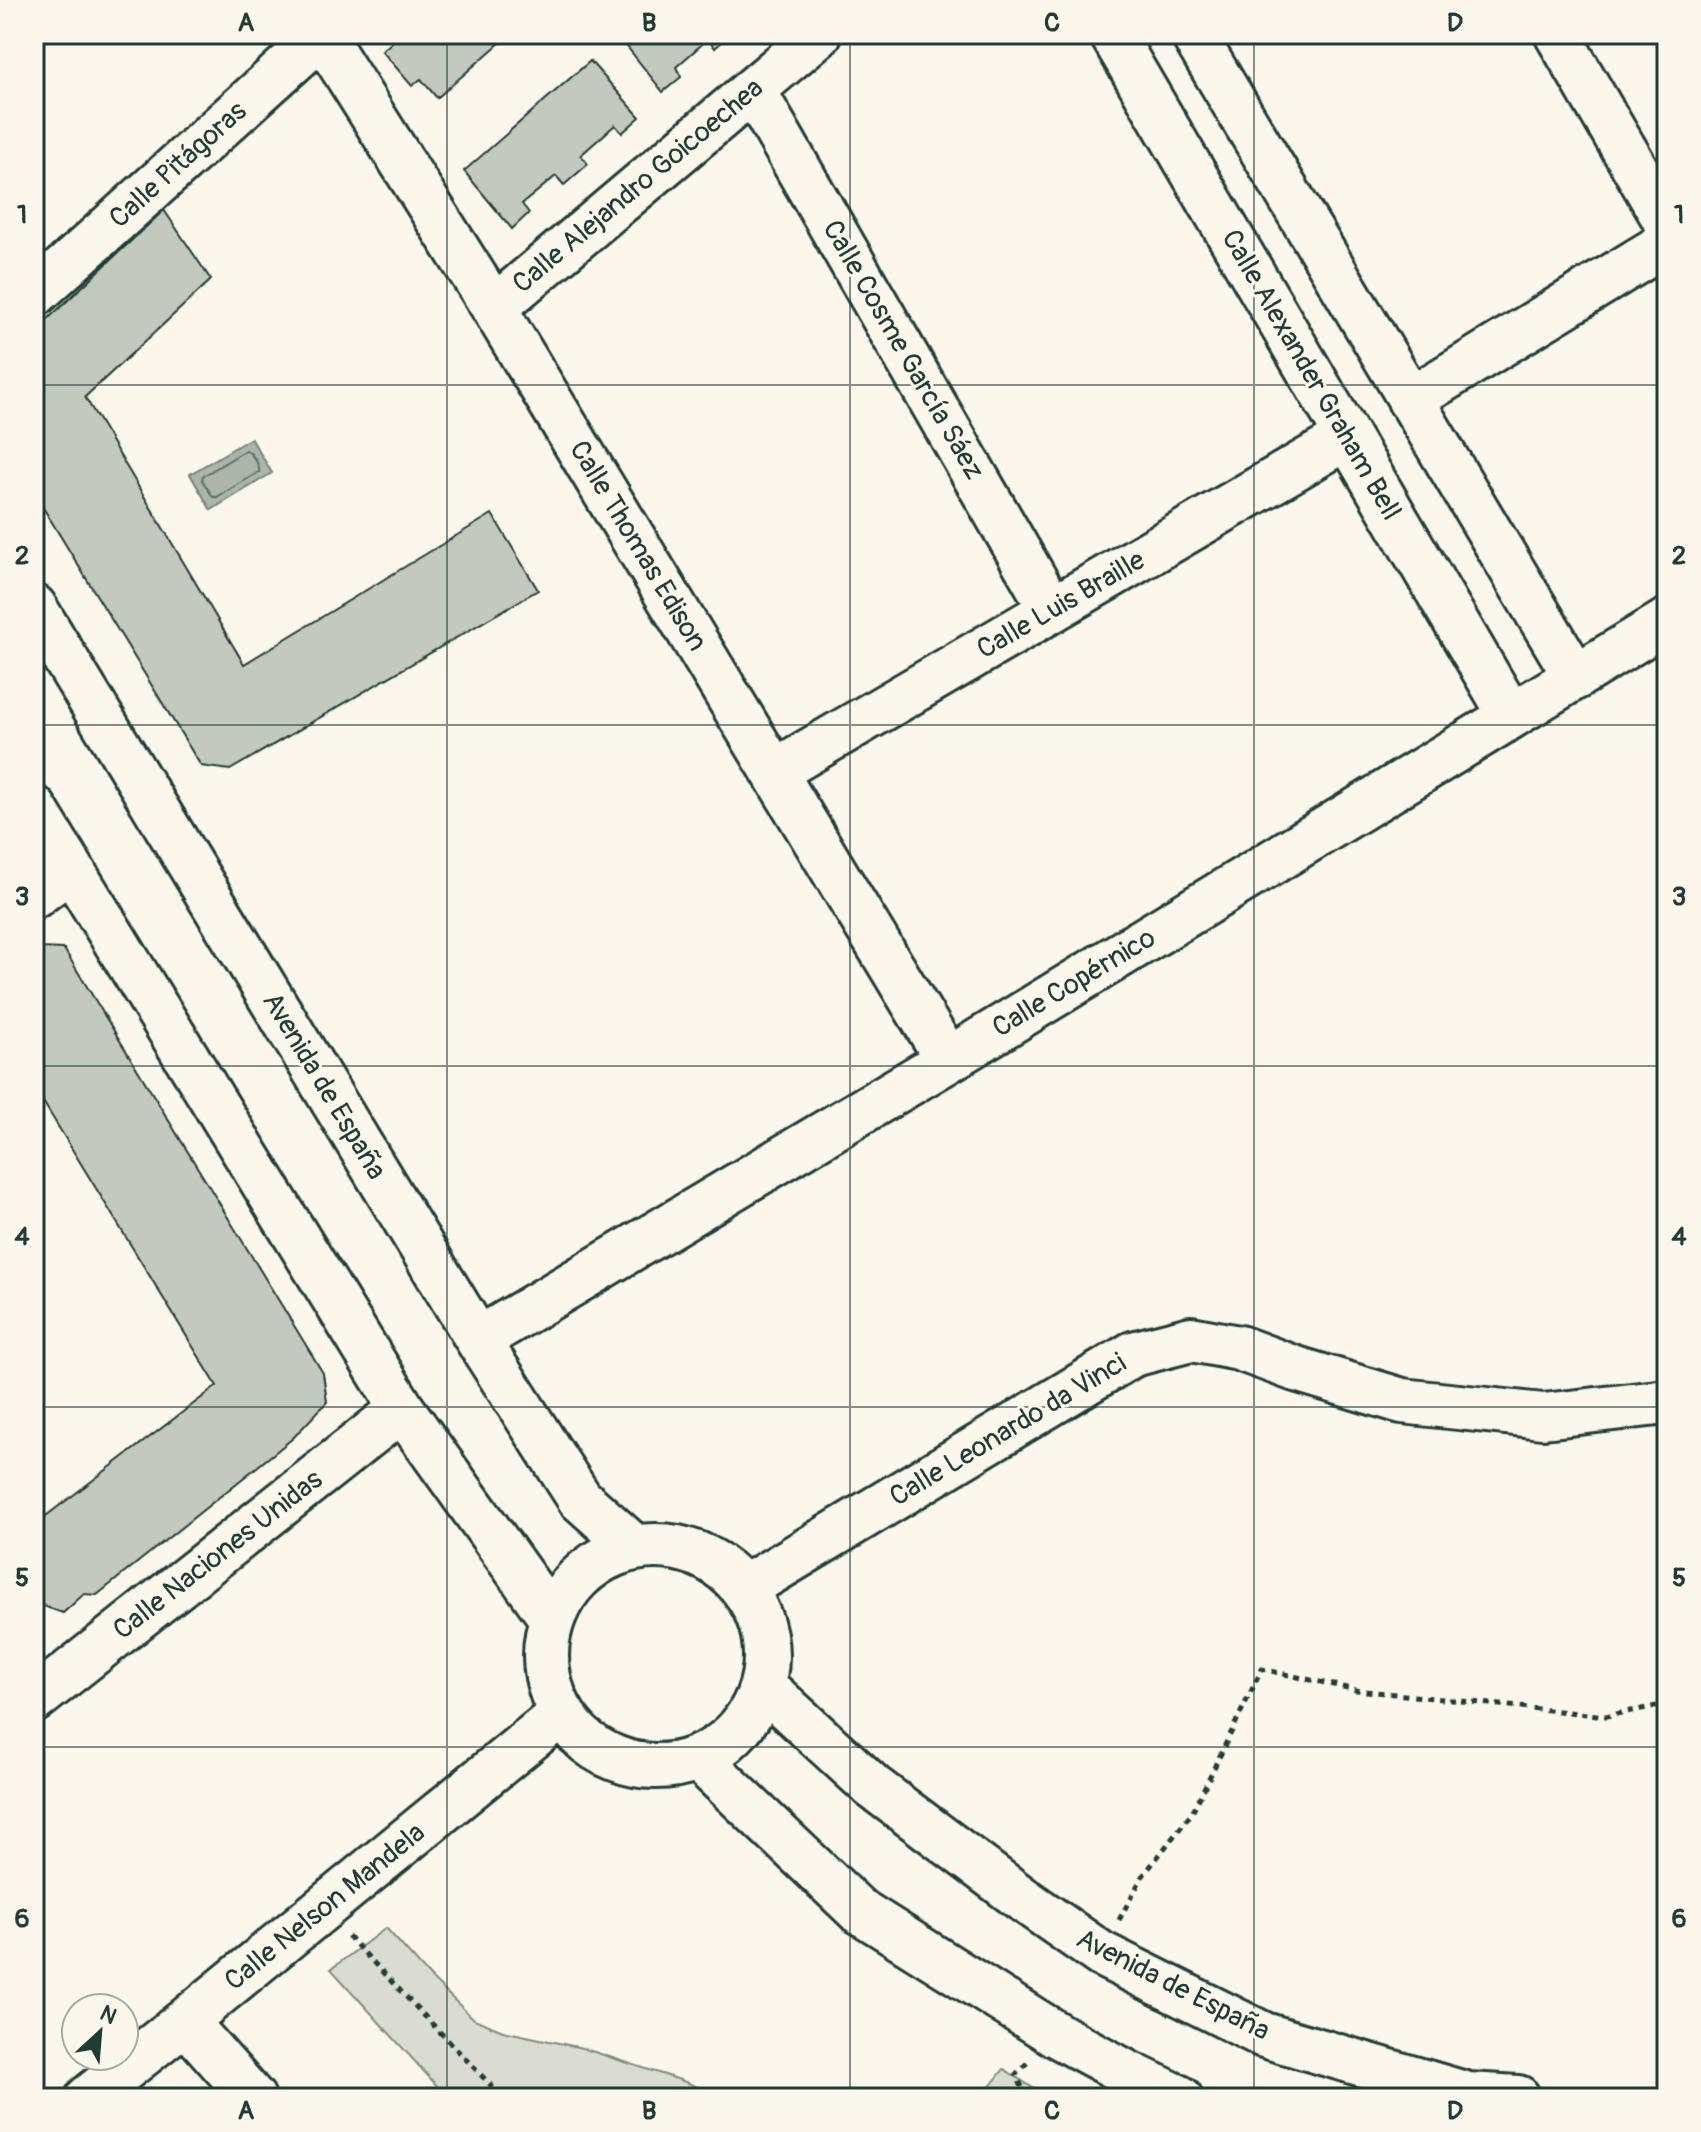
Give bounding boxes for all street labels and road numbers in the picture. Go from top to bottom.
street label: Calle Alejandro Goicoechea [505,71,771,301]
street label: Calle Pitágoras [102,94,254,236]
street label: Calle Cosme García Sáez [814,214,992,486]
street label: Calle Alexander Graham Bell [1213,223,1409,527]
street label: Calle Thomas Edison [561,434,715,658]
street label: Calle Luis Braille [971,543,1151,667]
street label: Calle Copérnico [986,921,1162,1045]
street label: Avenida de España [254,986,394,1186]
street label: Calle Leonardo da Vinci [883,1346,1133,1514]
street label: Calle Naciones Unidas [106,1462,330,1648]
street label: Calle Nelson Mandela [218,1815,432,1999]
street label: Avenida de España [1070,1921,1276,2049]

